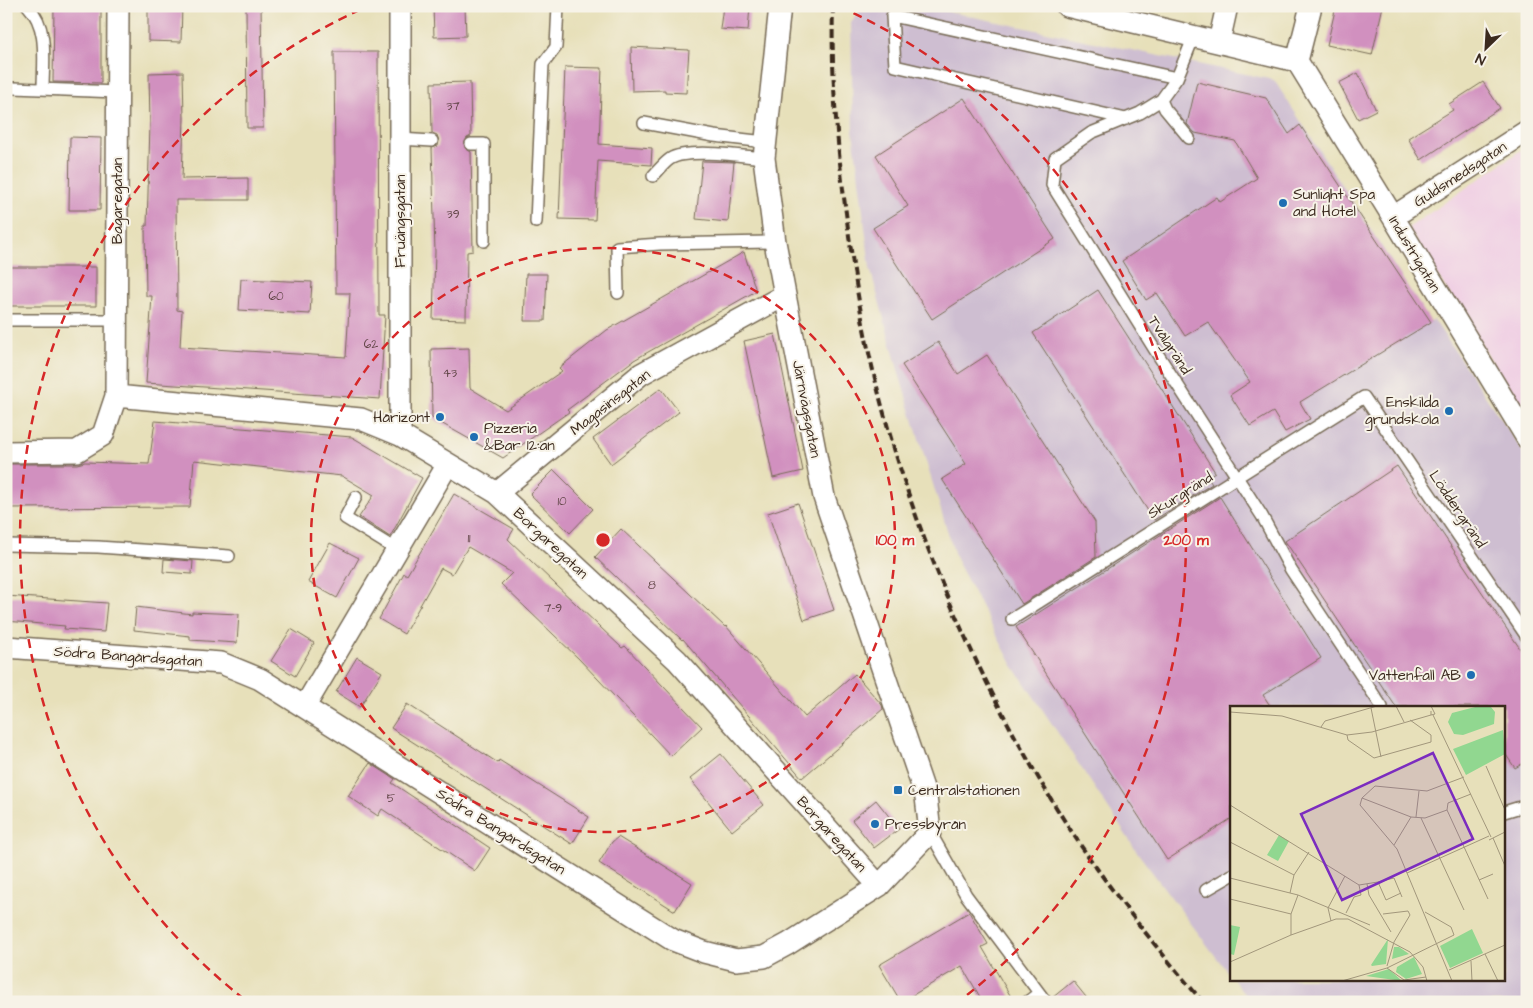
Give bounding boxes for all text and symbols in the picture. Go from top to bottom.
north arrow [1460,22,1510,72]
text: N [1473,48,1489,70]
house number: 37 [446,98,460,115]
street label: Guldsmedsgatan [1410,136,1512,213]
street label: Bagaregatan [107,157,129,244]
street label: Fruängsgatan [390,174,412,268]
place label: Sunlight Spa and Hotel [1293,184,1376,222]
marker: Sunlight Spa and Hotel [1277,197,1289,209]
house number: 39 [447,206,460,223]
street label: Industrigatan [1383,212,1446,297]
house number: 60 [268,288,284,305]
street label: Tvålgränd [1142,312,1197,379]
house number: 62 [364,336,378,353]
street label: Järnvägsgatan [786,359,826,460]
street label: Magasinsgatan [566,364,656,441]
house number: 43 [443,365,457,382]
place label: Enskilda grundskola [1365,392,1439,431]
marker: Enskilda grundskola [1443,405,1455,417]
place label: Hårizont [373,407,430,428]
marker: Hårizont [434,411,446,423]
place label: Pizzeria &Bar 12:an [484,418,555,456]
marker: Pizzeria &Bar 12:an [468,431,480,443]
street label: Löddergränd [1423,466,1491,553]
street label: Skurgränd [1143,467,1218,525]
house number: 10 [557,493,567,510]
street label: Borgaregatan [508,503,593,585]
house number: 11 [467,530,471,547]
text: 100 m [876,530,915,551]
text: 200 m [1162,530,1209,551]
centre of rings [594,531,612,549]
house number: 8 [648,577,656,594]
house number: 7-9 [544,600,562,617]
street label: Södra Bangårdsgatan [53,641,203,673]
place label: Vattenfall AB [1369,665,1461,686]
marker: Vattenfall AB [1465,669,1477,681]
inset map [1230,706,1506,980]
place label: Centralstationen [908,780,1020,801]
street label: Södra Bangårdsgatan [432,783,570,881]
marker: Centralstationen [892,784,904,796]
house number: 5 [387,790,396,807]
street label: Borgaregatan [791,792,872,878]
place label: Pressbyrån [885,814,967,836]
marker: Pressbyrån [869,818,881,830]

